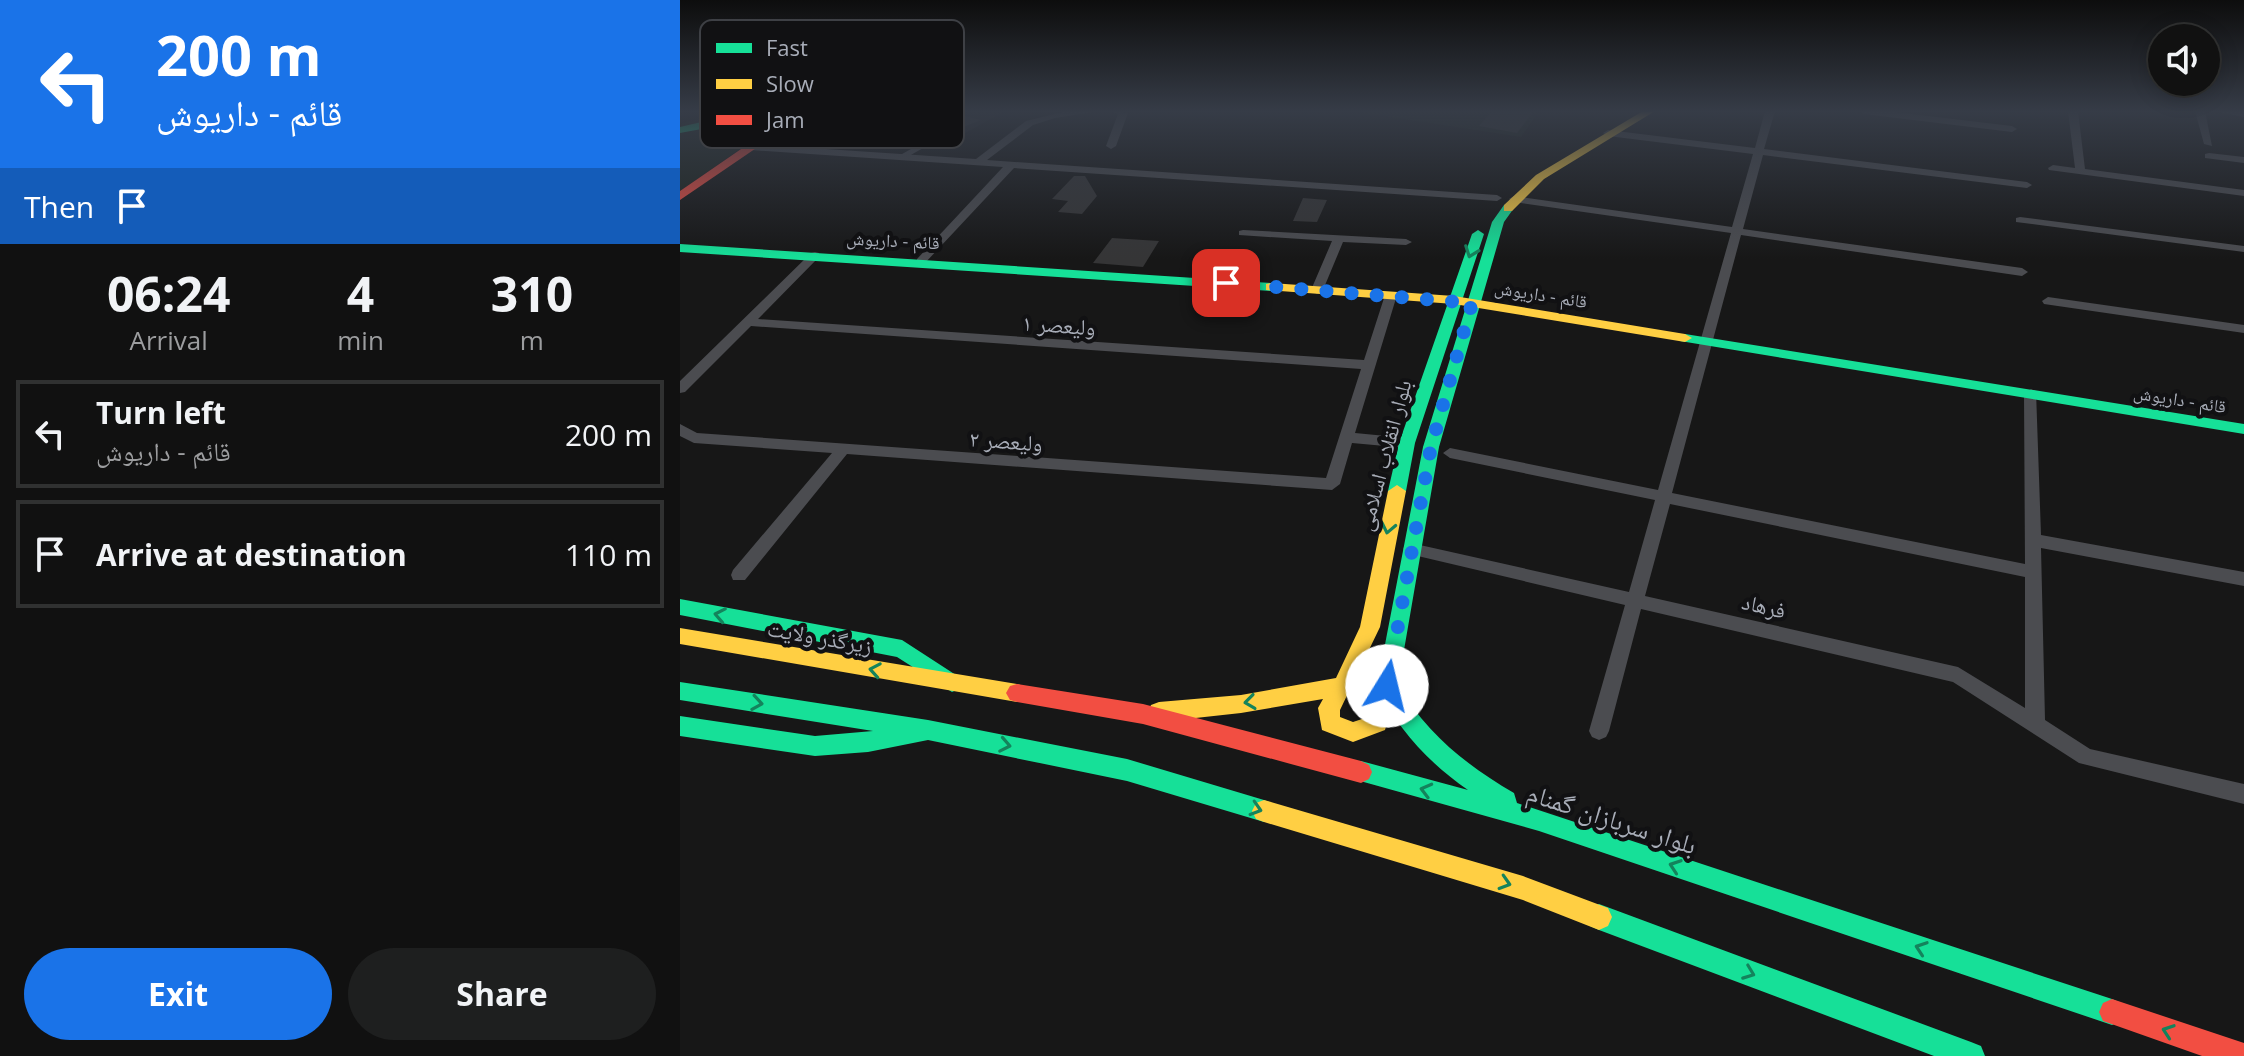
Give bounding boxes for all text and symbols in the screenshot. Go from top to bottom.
text: 200 m [156,16,322,92]
legend [700,20,964,148]
map controls [2148,24,2220,96]
button: sound [2148,24,2220,96]
icon: left [24,32,128,136]
text: Fast [766,32,808,62]
text: Slow [766,68,814,98]
text: قائم - داریوش [156,88,342,137]
text: Jam [764,104,805,134]
icon: arrive [110,184,154,228]
text: Then [24,186,94,227]
street label: قائم - داریوش [846,226,940,255]
one-way arrow [1464,244,1481,258]
pin [1192,249,1260,317]
text: 06:24 [107,261,230,326]
text: 4 [347,261,374,326]
text: 310 [491,261,573,326]
icon: arrive [1204,261,1248,305]
street label: قائم - داریوش [1493,275,1589,314]
street label: ولیعصر ۱ [1021,306,1097,342]
text: Arrival [129,322,208,358]
text: min [337,322,384,358]
text: m [520,322,544,358]
street label: بلوار انقلاب اسلامی [1348,376,1418,534]
street label: قائم - داریوش [2132,380,2228,419]
text: Turn left [96,392,226,433]
icon: left [28,412,72,456]
text: 200 m [565,414,652,455]
street label: ولیعصر ۲ [968,422,1044,458]
text: قائم - داریوش [96,433,231,469]
one-way arrow [1380,520,1397,534]
icon: arrive [28,532,72,576]
text: Arrive at destination [96,534,407,575]
text: 110 m [565,534,652,575]
street label: فرهاد [1739,585,1789,625]
one-way arrow [714,607,727,624]
street label: زیرگذر ولایت [765,612,875,660]
position arrow [1345,644,1429,728]
one-way arrow [868,662,882,679]
one-way arrow [1244,693,1257,710]
one-way arrow [750,694,764,711]
one-way arrow [998,736,1011,753]
street label: بلوار سربازان گمنام [1522,774,1702,863]
one-way arrow [1420,782,1434,799]
one-way arrow [1249,800,1263,816]
one-way arrow [1669,859,1683,875]
one-way arrow [1498,874,1512,890]
one-way arrow [1915,942,1929,958]
button: Exit [24,948,332,1040]
button: Share [348,948,656,1040]
one-way arrow [1741,963,1755,980]
one-way arrow [2162,1025,2176,1041]

